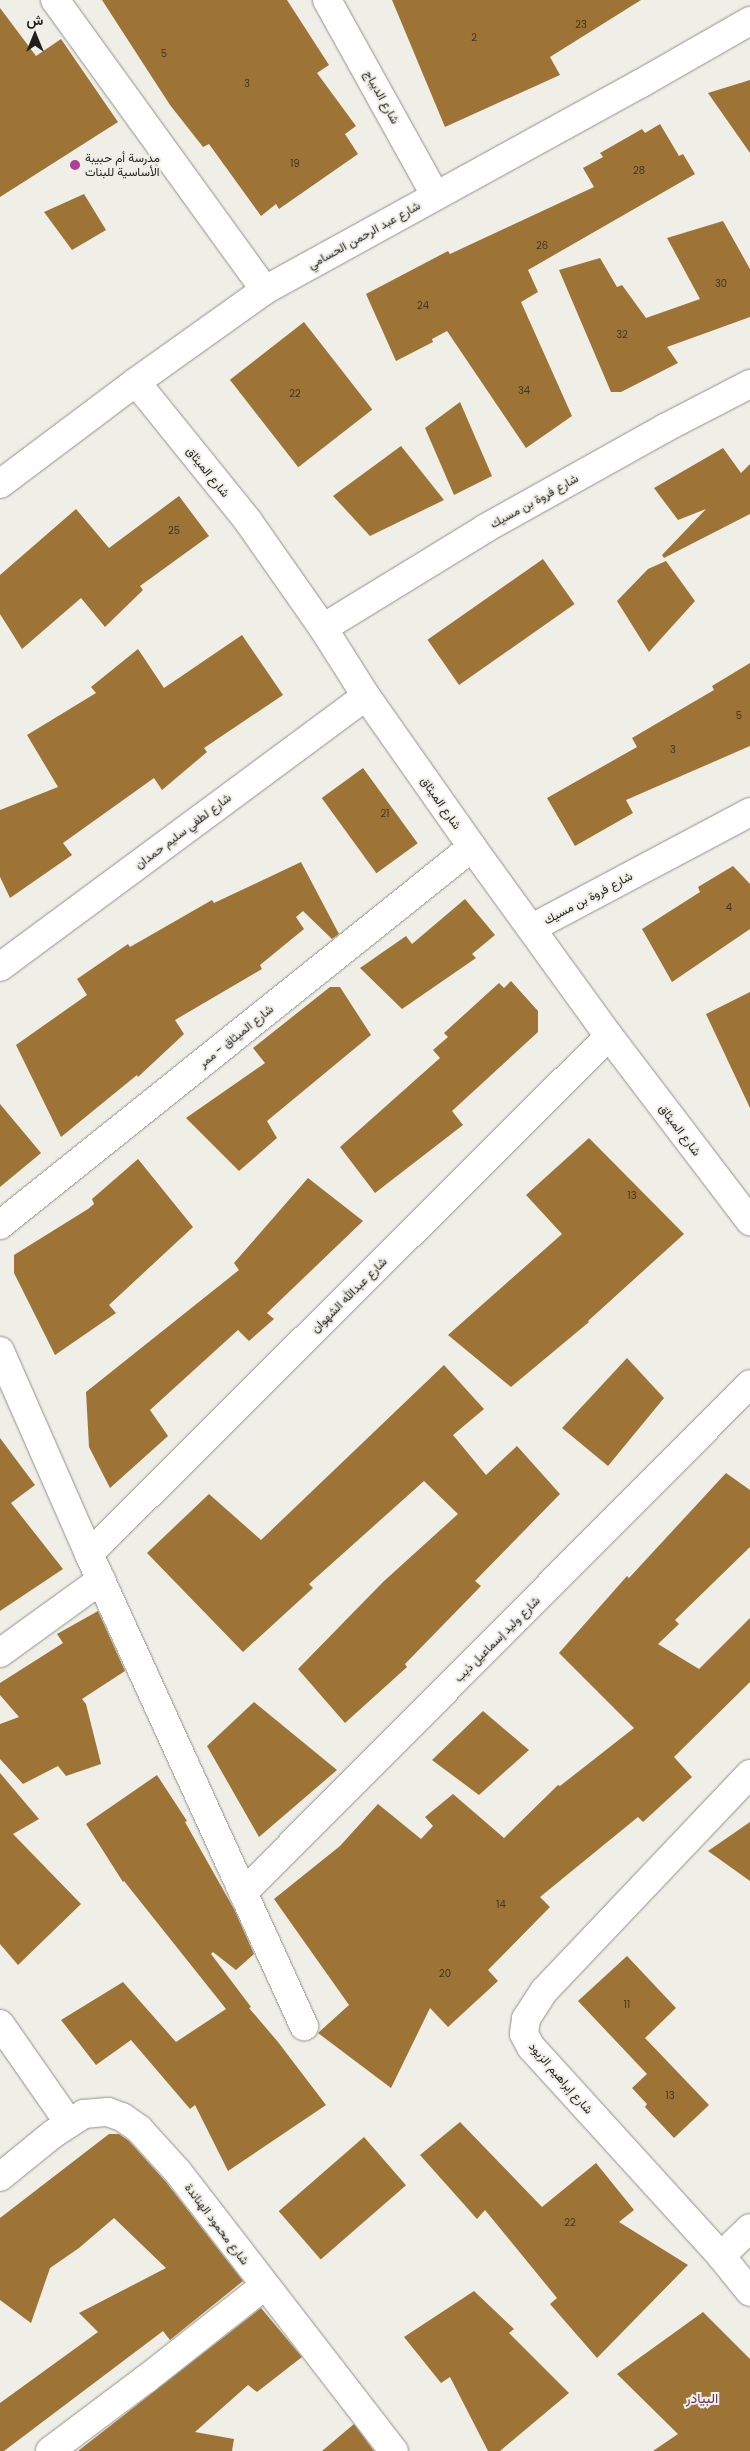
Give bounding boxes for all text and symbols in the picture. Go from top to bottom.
north arrow [10,10,60,60]
text: ش [27,10,43,30]
house number: 23 [575,19,587,31]
house number: 2 [471,32,477,44]
house number: 5 [161,48,167,60]
street label: شارع الديباج [361,68,403,126]
house number: 3 [244,78,250,90]
place label: مدرسة أم حبيبة الأساسية للبنات [85,151,160,179]
house number: 19 [290,158,300,170]
marker: مدرسة أم حبيبة الأساسية للبنات [69,159,81,171]
house number: 28 [633,165,645,177]
street label: شارع عبد الرحمن الحسامي [305,198,423,272]
house number: 26 [536,240,548,252]
house number: 30 [715,278,727,290]
house number: 24 [417,300,429,312]
house number: 32 [616,329,628,341]
house number: 34 [518,385,530,397]
house number: 22 [289,388,301,400]
street label: شارع الميثاق [183,444,233,500]
street label: شارع فروة بن مسيك [487,471,581,531]
house number: 25 [168,525,180,537]
house number: 5 [736,710,742,722]
house number: 3 [670,744,676,756]
street label: شارع الميثاق [418,774,464,832]
street label: شارع لطفي سليم حمدان [132,790,234,872]
house number: 21 [381,808,389,820]
street label: شارع فروة بن مسيك [541,868,635,928]
house number: 4 [726,902,732,914]
street label: شارع الميثاق - ممر [196,1002,276,1070]
street label: شارع الميثاق [656,1101,704,1159]
house number: 13 [627,1190,637,1202]
street label: شارع عبدالله الشهوان [308,1254,390,1336]
street label: شارع وليد إسماعيل ذيب [451,1593,543,1685]
house number: 14 [496,1899,506,1911]
house number: 20 [439,1968,451,1980]
house number: 11 [624,1999,630,2011]
street label: شارع إبراهيم الزيود [526,2039,596,2117]
house number: 13 [665,2090,675,2102]
street label: شارع محمود الهناندة [182,2181,252,2267]
house number: 22 [564,2217,576,2229]
district label: البيادر [686,2390,718,2406]

